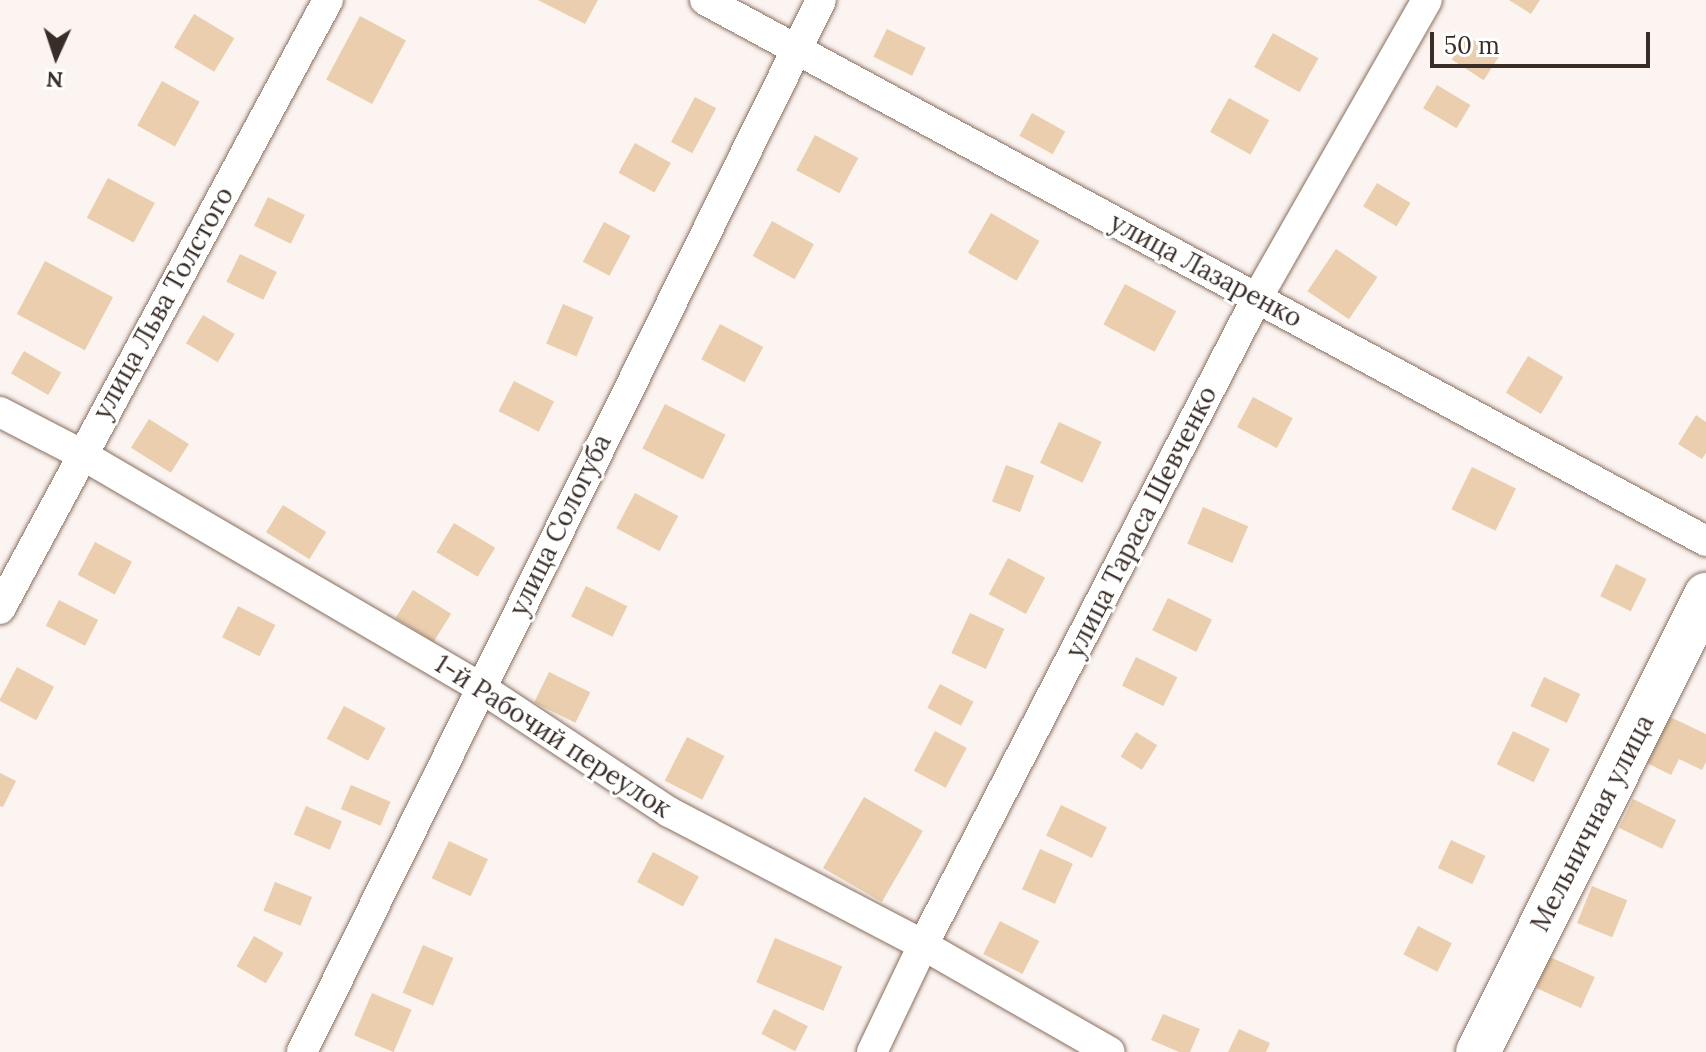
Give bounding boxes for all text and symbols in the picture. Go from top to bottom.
north arrow [16,16,96,96]
scale bar [1434,16,1654,66]
text: 50 m [1444,30,1500,61]
text: N [46,66,64,94]
street label: улица Льва Толстого [86,181,240,425]
street label: улица Лазаренко [1105,206,1307,334]
street label: улица Тараса Шевченко [1059,381,1223,663]
street label: улица Сологуба [503,429,617,621]
street label: 1-й Рабочий переулок [429,648,677,824]
street label: Мельничная улица [1524,710,1660,936]

